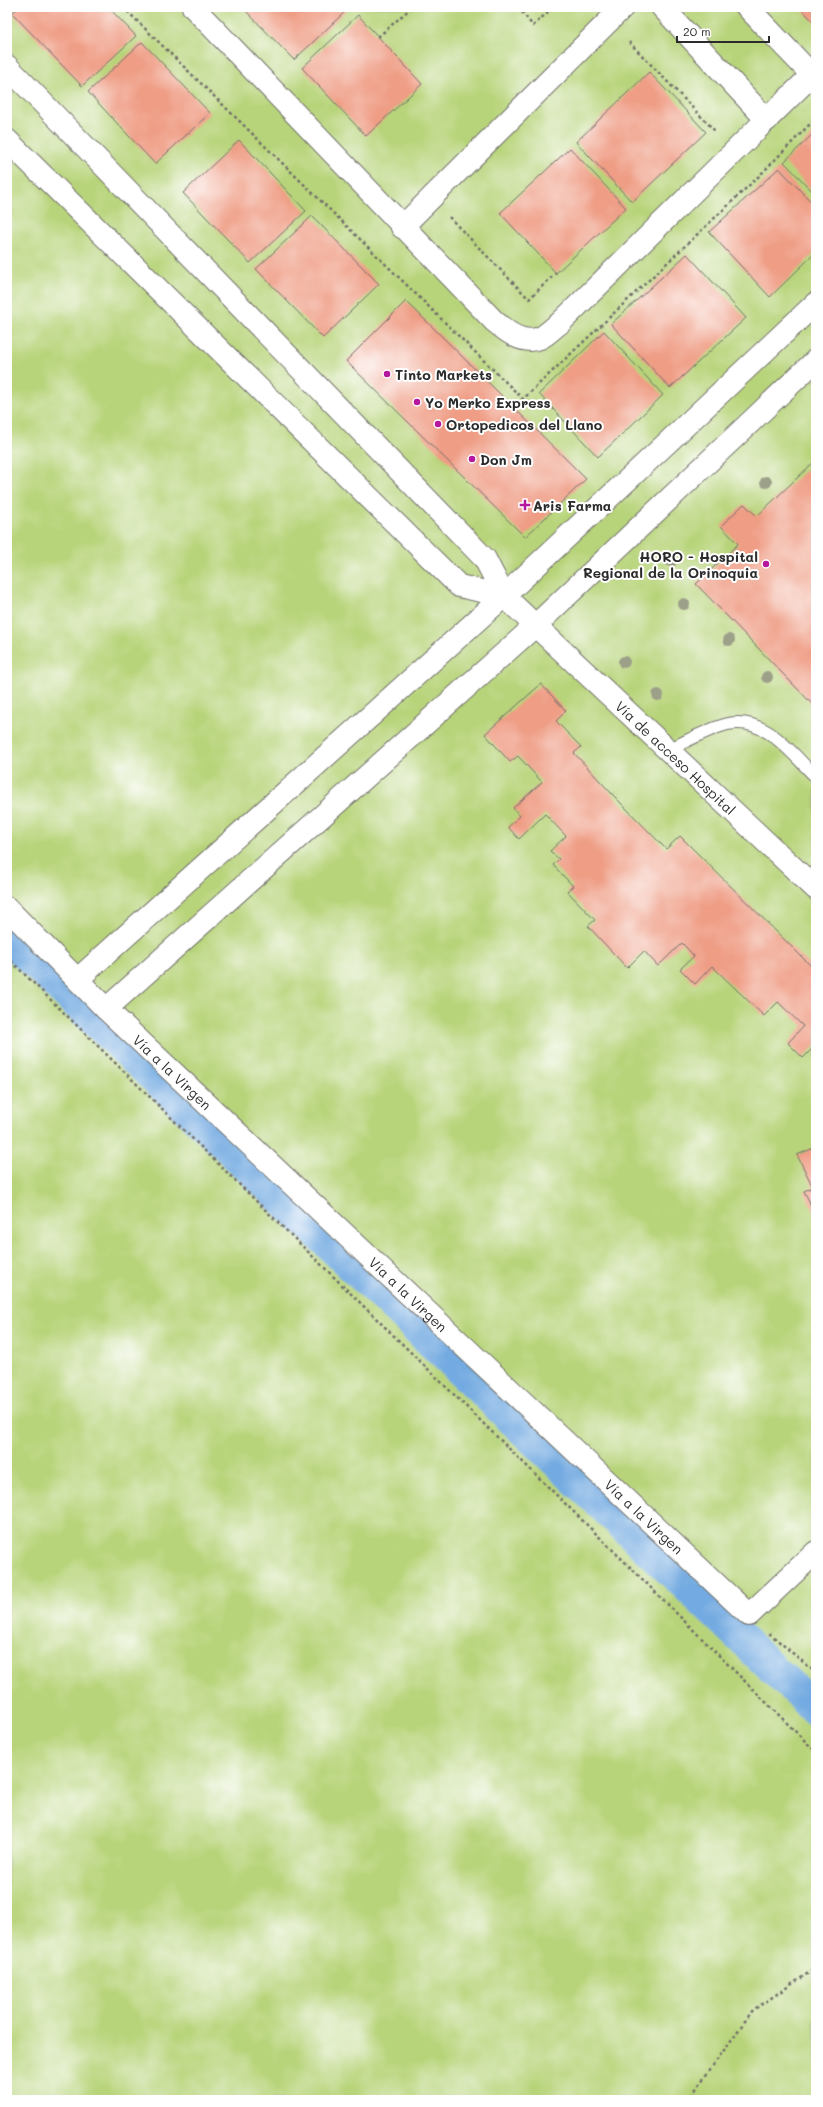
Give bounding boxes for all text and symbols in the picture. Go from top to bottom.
scale bar [677,18,769,44]
text: 20 m [683,23,711,39]
place label: Tinto Markets [395,365,492,384]
marker: Tinto Markets [382,369,392,379]
place label: Yo Merko Express [425,393,551,412]
marker: Yo Merko Express [412,397,422,407]
place label: Ortopedicos del Llano [446,415,603,434]
marker: Ortopedicos del Llano [433,419,443,429]
place label: Don Jm [480,450,532,469]
marker: Don Jm [467,454,477,464]
place label: Aris Farma [533,496,612,515]
marker: Aris Farma [520,500,530,510]
place label: HORO - Hospital Regional de la Orinoquia [583,547,758,582]
marker: HORO - Hospital Regional de la Orinoquia [761,559,771,569]
street label: Vía de acceso Hospital [612,696,740,819]
street label: Vía a la Virgen [129,1030,216,1114]
street label: Vía a la Virgen [365,1252,452,1336]
street label: Vía a la Virgen [601,1475,688,1558]

